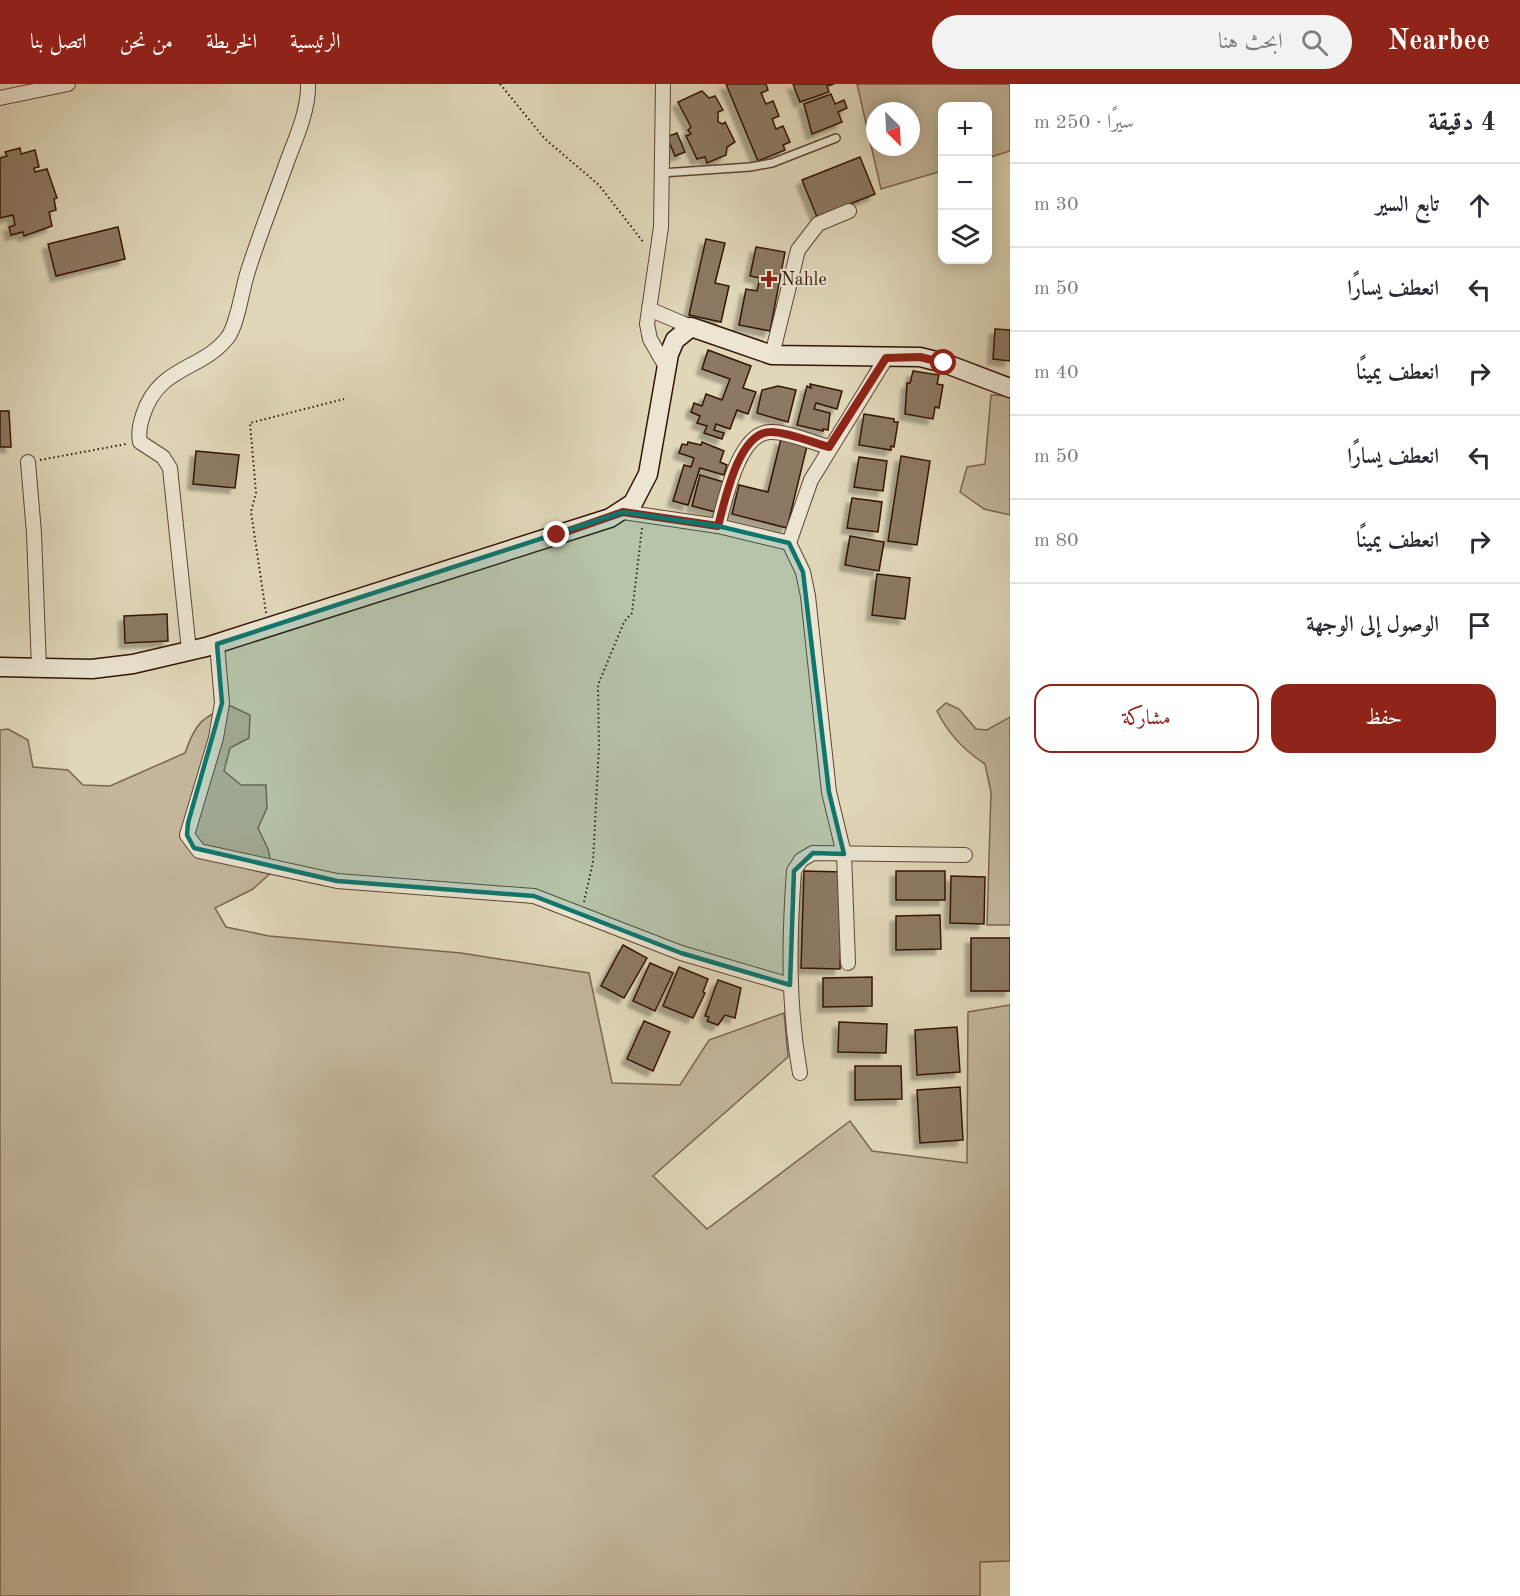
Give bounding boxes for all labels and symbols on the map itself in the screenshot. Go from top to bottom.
north arrow [866,102,920,156]
place label: Nahle [781,271,827,289]
marker: Nahle [762,272,776,286]
route start [930,349,956,375]
route end [543,521,569,547]

